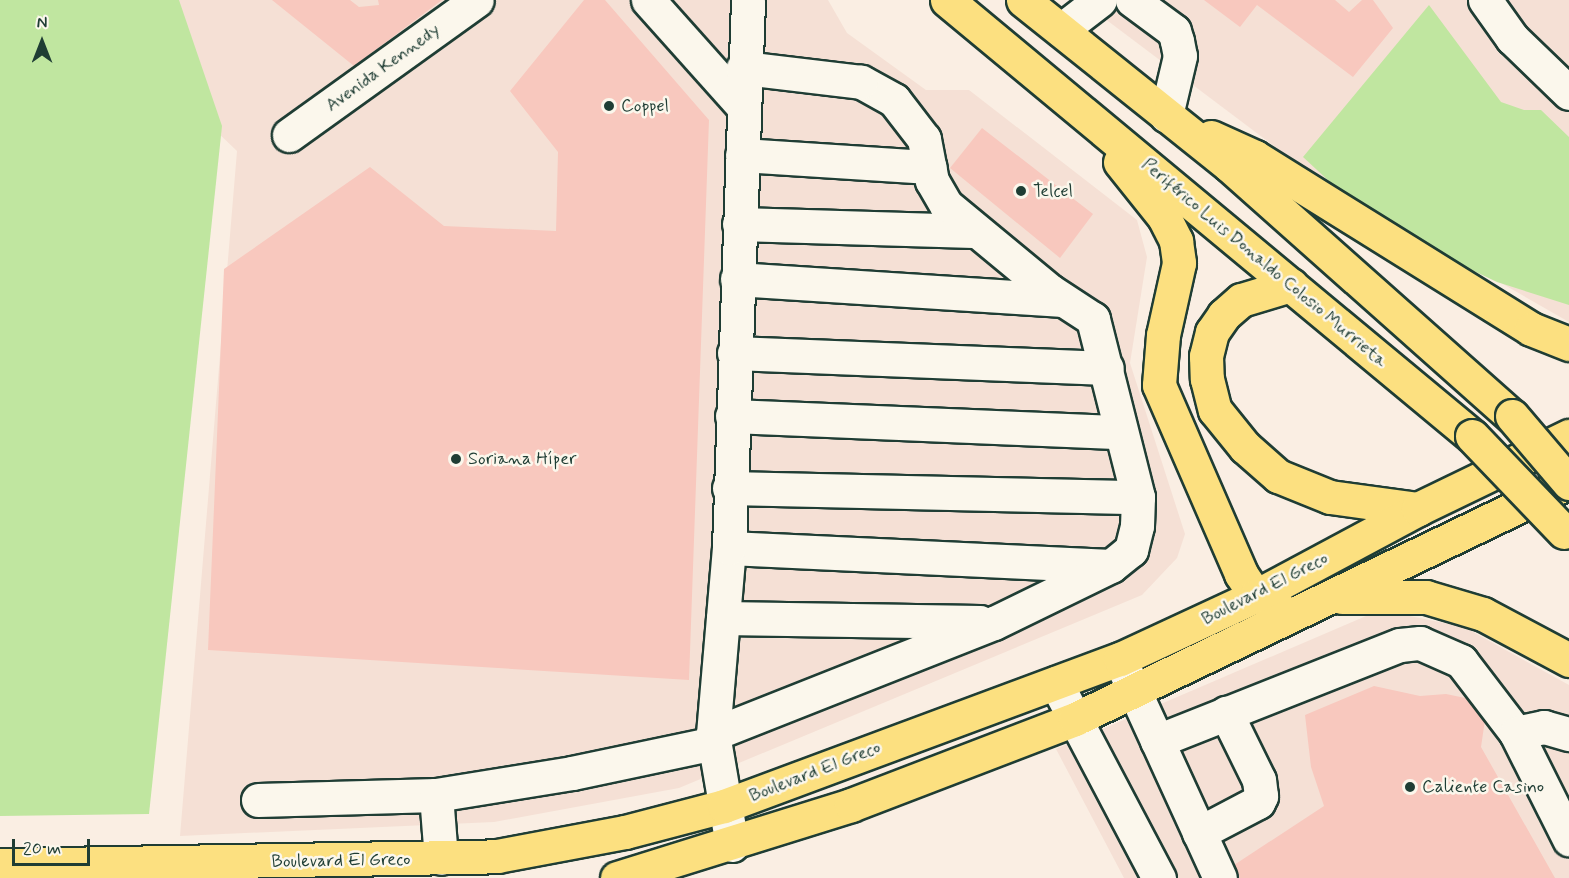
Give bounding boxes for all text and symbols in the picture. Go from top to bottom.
north arrow [12,12,72,72]
text: N [37,13,47,34]
street label: Avenida Kennedy [322,19,444,117]
place label: Coppel [621,95,669,117]
marker: Coppel [602,99,616,113]
street label: Periférico Luis Donaldo Colosio Murrieta [1141,158,1387,368]
place label: Telcel [1033,180,1073,202]
marker: Telcel [1014,184,1028,198]
place label: Soriana Híper [468,448,576,470]
marker: Soriana Híper [449,452,463,466]
street label: Boulevard El Greco [1199,548,1331,630]
street label: Boulevard El Greco [747,737,883,807]
place label: Caliente Casino [1422,776,1547,798]
marker: Caliente Casino [1403,780,1417,794]
scale bar [15,827,93,865]
text: 20 m [23,837,61,861]
street label: Boulevard El Greco [272,849,410,873]

